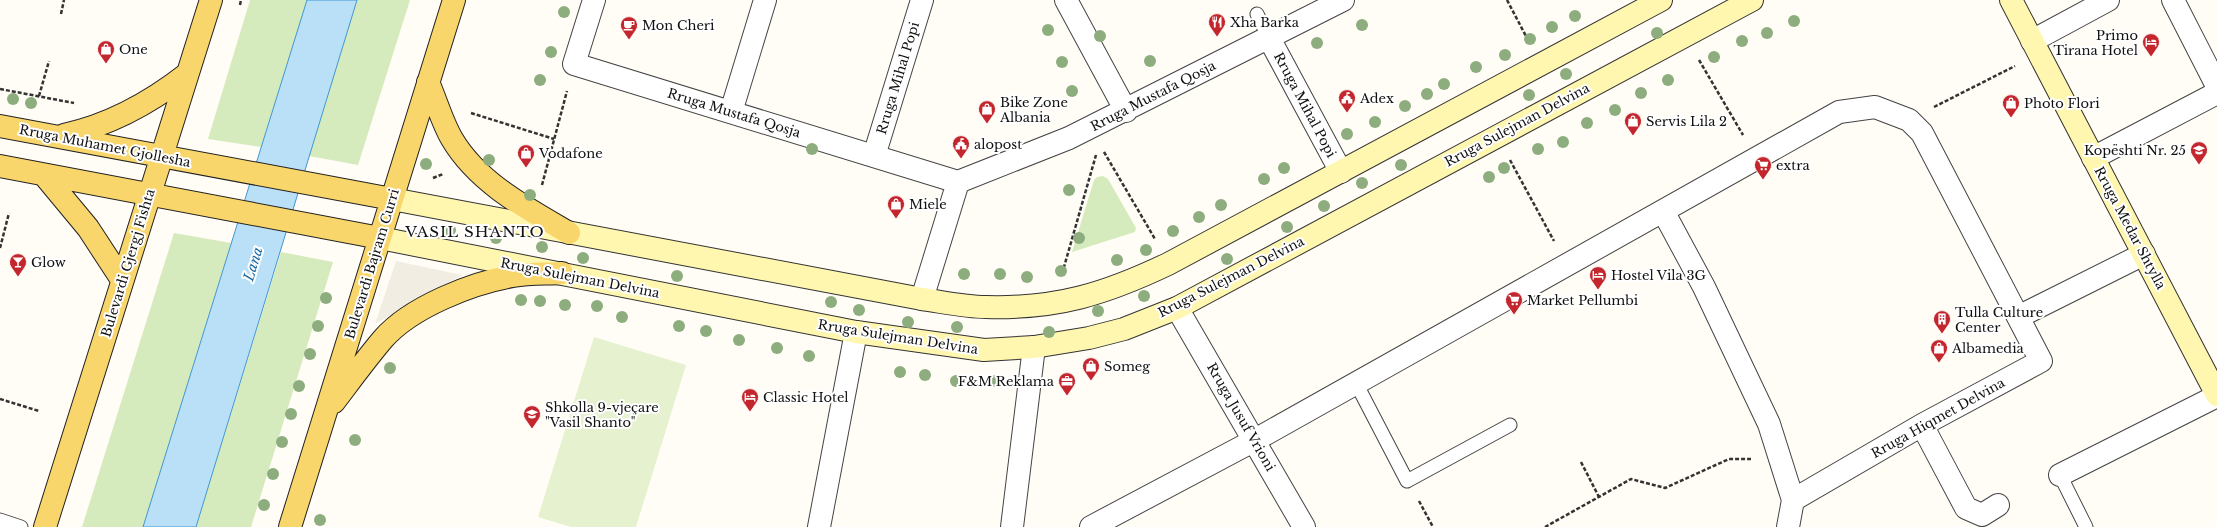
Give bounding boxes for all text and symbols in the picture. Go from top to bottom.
restaurant icon: Xha Barka [1207,12,1227,37]
place label: Xha Barka [1230,14,1300,31]
cafe icon: Mon Cheri [619,15,639,40]
place label: Mon Cheri [642,17,715,34]
street label: Rruga Mihal Popi [873,19,923,136]
place label: Primo Tirana Hotel [2054,27,2138,59]
hotel icon: Primo Tirana Hotel [2141,32,2161,57]
shop icon: One [96,39,116,64]
place label: One [119,41,148,58]
street label: Rruga Mihal Popi [1270,49,1340,161]
street label: Rruga Mustafa Qosja [1087,57,1219,135]
street label: Rruga Sulejman Delvina [1442,79,1593,171]
street label: Rruga Mustafa Qosja [665,85,803,142]
public building icon: Adex [1337,88,1357,113]
place label: Adex [1359,90,1394,107]
shop icon: Photo Flori [2001,93,2021,118]
place label: Bike Zone Albania [999,94,1068,126]
place label: Photo Flori [2024,95,2100,112]
shop icon: Bike Zone Albania [977,99,997,124]
shop icon: Servis Lila 2 [1623,111,1643,136]
place label: Servis Lila 2 [1646,113,1727,130]
street label: Rruga Muhamet Gjollesha [18,121,193,171]
public building icon: alopost [951,134,971,159]
place label: alopost [974,136,1022,153]
school or university icon: Kopështi Nr. 25 [2189,140,2209,165]
place label: Kopështi Nr. 25 [2084,142,2186,159]
shop icon: Vodafone [516,143,536,168]
place label: Vodafone [538,145,603,162]
supermarket icon: extra [1753,155,1773,180]
place label: extra [1776,157,1810,174]
street label: Rruga Medar Shtylla [2090,164,2170,293]
street label: Bulevardi Gjergj Fishta [97,186,159,339]
street label: Bulevardi Bajram Curri [341,186,403,341]
shop icon: Miele [886,194,906,219]
place label: Miele [909,196,947,213]
district label: VASIL SHANTO [404,222,545,241]
street label: Rruga Sulejman Delvina [1155,232,1308,321]
water label: Lana [239,245,267,284]
bar icon: Glow [8,252,28,277]
place label: Glow [31,254,66,271]
street label: Rruga Sulejman Delvina [499,254,662,302]
hotel icon: Hostel Vila 3G [1588,265,1608,290]
place label: Hostel Vila 3G [1611,267,1706,284]
supermarket icon: Market Pellumbi [1504,290,1524,315]
place label: Market Pellumbi [1527,292,1639,309]
place label: Tulla Culture Center [1955,304,2043,336]
building icon: Tulla Culture Center [1932,309,1952,334]
street label: Rruga Sulejman Delvina [817,316,980,358]
shop icon: Albamedia [1929,338,1949,363]
place label: Albamedia [1951,340,2025,357]
shop icon: Someg [1081,356,1101,381]
place label: Someg [1104,358,1150,375]
street label: Rruga Jusuf Vrioni [1203,360,1279,475]
office icon: F&M Reklama [1057,371,1077,396]
place label: F&M Reklama [958,373,1055,390]
street label: Rruga Hiqmet Delvina [1868,374,2009,462]
hotel icon: Classic Hotel [740,387,760,412]
place label: Classic Hotel [763,389,849,406]
place label: Shkolla 9-vjeçare "Vasil Shanto" [545,399,659,431]
school or university icon: Shkolla 9-vjeçare "Vasil Shanto" [522,404,542,429]

